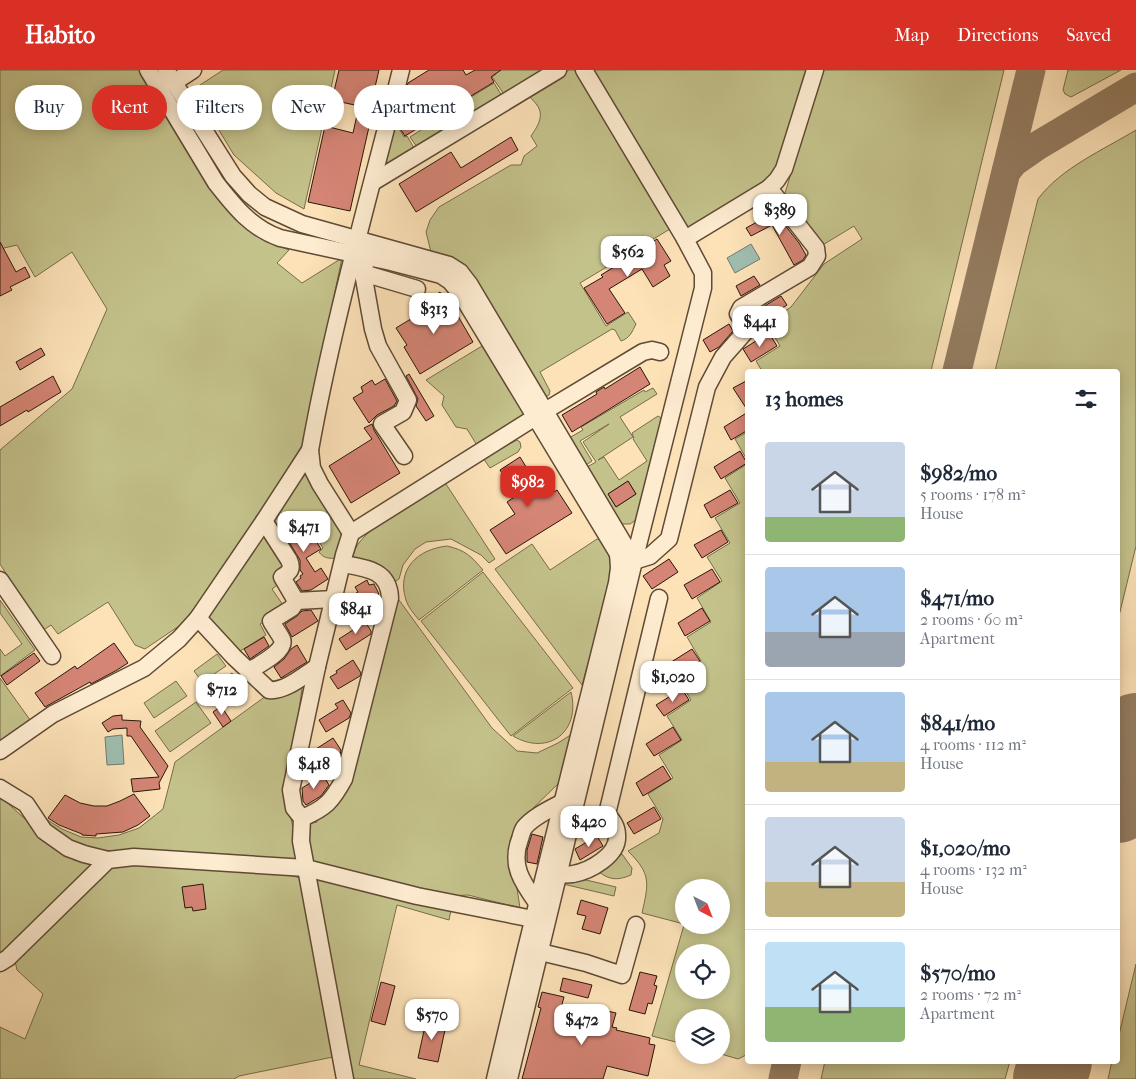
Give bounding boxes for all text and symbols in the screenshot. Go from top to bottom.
text: Habito [25,21,95,49]
text: Map [895,25,929,46]
text: Directions [957,25,1038,46]
text: Saved [1066,25,1111,46]
chip: Buy [15,85,82,130]
chip: Rent [92,85,167,130]
chip: Filters [177,85,262,130]
chip: New [272,85,344,130]
chip: Apartment [354,85,474,130]
pin: $389 [750,194,810,236]
text: $389 [764,200,796,219]
pin: $562 [598,236,658,278]
text: $562 [612,242,644,261]
pin: $313 [404,292,464,335]
text: $313 [420,299,448,318]
pin: $441 [730,306,790,348]
text: $441 [743,312,777,331]
icon: filters [1072,385,1100,413]
text: 13 homes [765,387,843,411]
text: $982/mo [920,461,997,485]
icon: home [805,462,865,522]
pin: $982 [498,466,558,508]
text: $982 [511,472,545,491]
text: 5 rooms · 178 m² [920,485,1025,504]
text: House [920,504,963,523]
pin: $471 [274,510,334,553]
text: $471 [288,517,320,536]
text: $471/mo [920,586,994,610]
icon: home [805,587,865,647]
pin: $841 [326,592,386,635]
text: $841 [340,599,372,618]
text: 2 rooms · 60 m² [920,610,1023,629]
text: Apartment [920,629,995,648]
pin: $1,020 [632,660,714,703]
text: $1,020 [651,667,695,686]
pin: $712 [192,674,252,716]
text: $712 [207,680,237,699]
text: $841/mo [920,711,995,735]
icon: home [805,712,865,772]
text: 4 rooms · 112 m² [920,735,1026,754]
pin: $418 [284,748,344,790]
text: $418 [298,754,330,773]
text: House [920,754,963,773]
pin: $420 [559,806,619,848]
text: $420 [571,812,607,831]
text: $1,020/mo [920,836,1011,860]
icon: home [805,837,865,897]
text: 4 rooms · 132 m² [920,860,1027,879]
north arrow [675,879,730,934]
map controls [675,879,730,1064]
text: House [920,879,963,898]
button: locate [675,944,730,999]
text: $570/mo [920,961,995,985]
icon: home [805,962,865,1022]
text: 2 rooms · 72 m² [920,985,1021,1004]
pin: $570 [402,998,462,1041]
pin: $472 [552,1004,612,1046]
text: Apartment [920,1004,995,1023]
text: $570 [416,1005,448,1024]
button: layers [675,1009,730,1064]
text: $472 [565,1010,599,1029]

